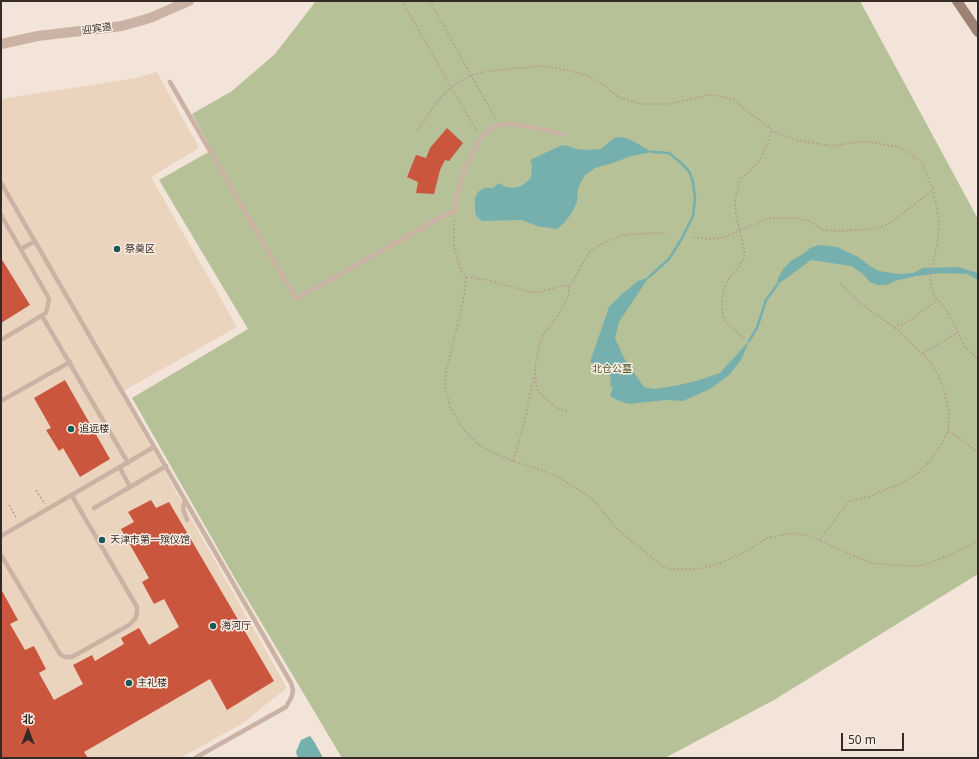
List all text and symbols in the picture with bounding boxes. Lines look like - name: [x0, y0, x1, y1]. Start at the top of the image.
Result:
- street label: 迎宾道: [81, 21, 113, 37]
- place label: 祭奠区: [125, 243, 155, 255]
- marker: 祭奠区: [112, 244, 122, 254]
- park label: 北仓公墓: [592, 363, 632, 375]
- place label: 追远楼: [79, 423, 109, 435]
- marker: 追远楼: [66, 424, 76, 434]
- place label: 天津市第一殡仪馆: [110, 534, 190, 546]
- marker: 天津市第一殡仪馆: [97, 535, 107, 545]
- place label: 海河厅: [221, 620, 251, 632]
- marker: 海河厅: [208, 621, 218, 631]
- place label: 主礼楼: [137, 677, 167, 689]
- marker: 主礼楼: [124, 678, 134, 688]
- north arrow: [8, 711, 48, 751]
- text: 北: [23, 711, 34, 726]
- scale bar: [843, 725, 906, 751]
- text: 50 m: [848, 731, 876, 748]

